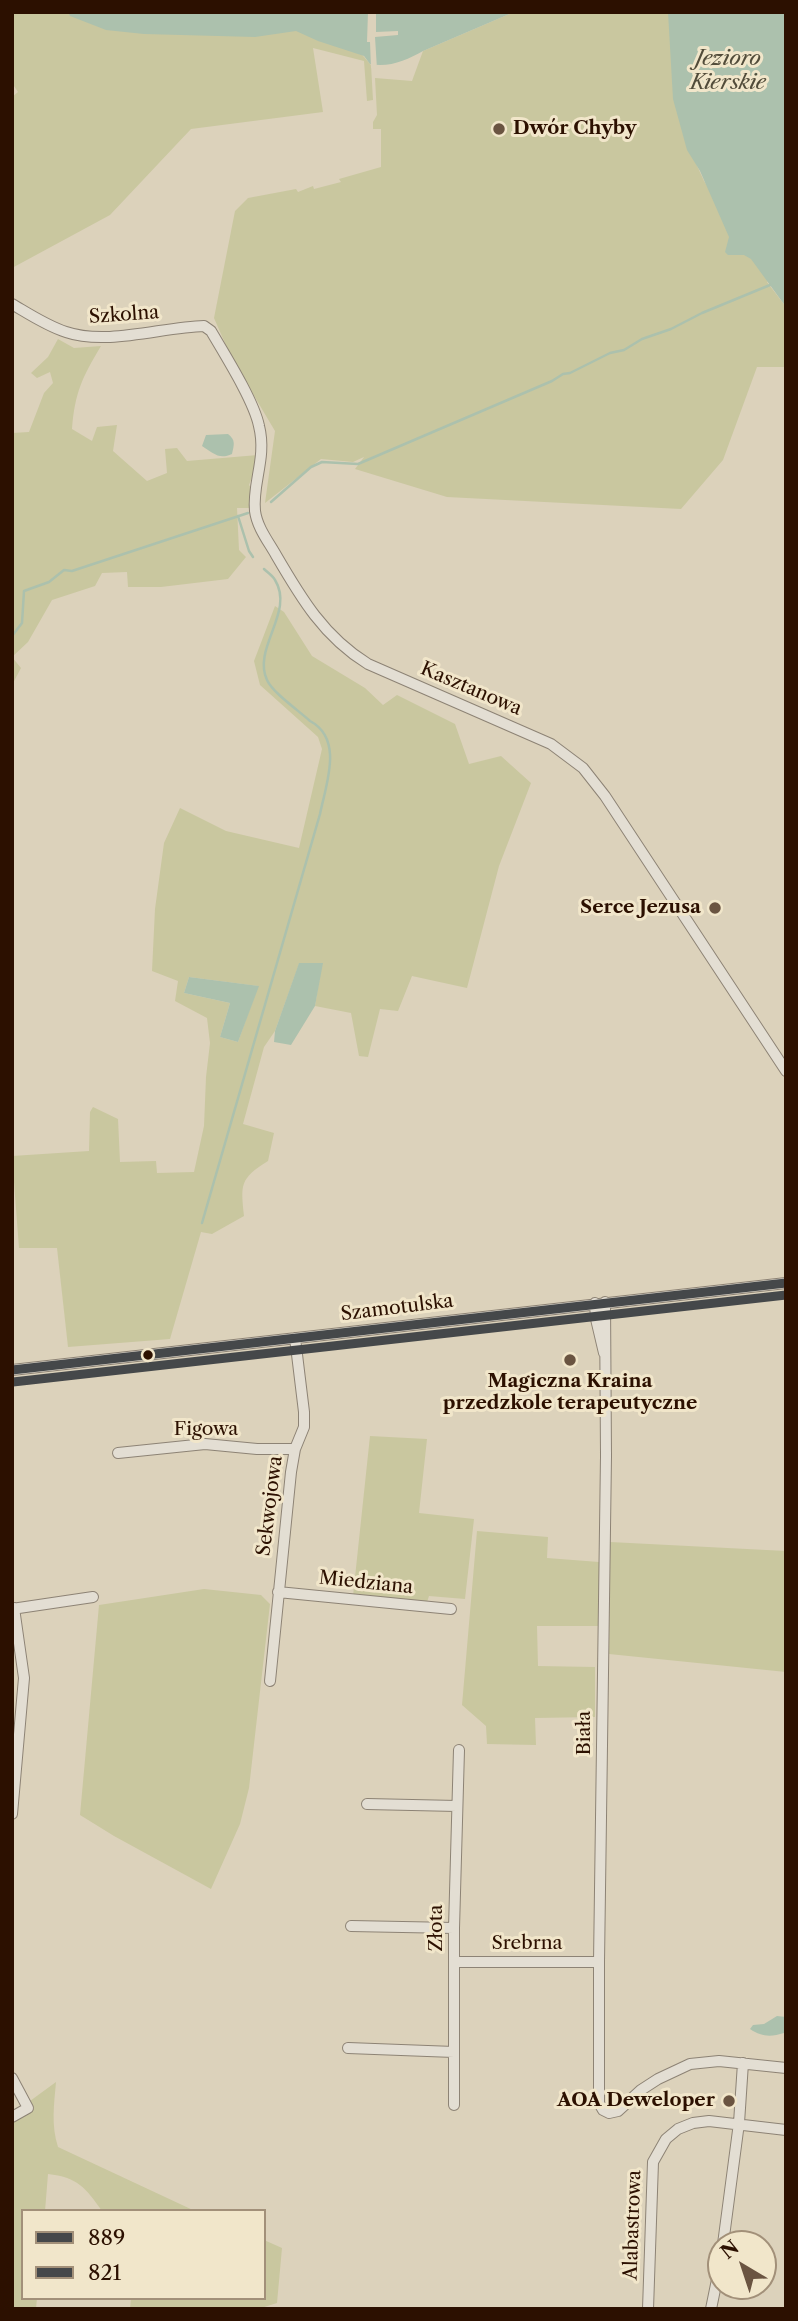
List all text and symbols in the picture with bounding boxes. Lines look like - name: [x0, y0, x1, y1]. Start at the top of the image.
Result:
- water label: Jezioro Kierskie: [690, 46, 766, 96]
- place label: Dwór Chyby: [513, 118, 637, 140]
- marker: Dwór Chyby: [491, 121, 507, 137]
- street label: Szkolna: [88, 301, 160, 329]
- street label: Kasztanowa: [417, 657, 525, 721]
- place label: Serce Jezusa: [580, 897, 701, 919]
- marker: Serce Jezusa: [707, 900, 723, 916]
- street label: Szamotulska: [339, 1290, 455, 1326]
- unlabelled marker: [141, 1348, 155, 1362]
- marker: Magiczna Kraina przedzkole terapeutyczne: [562, 1352, 578, 1368]
- place label: Magiczna Kraina przedzkole terapeutyczne: [443, 1371, 697, 1415]
- street label: Figowa: [174, 1419, 238, 1441]
- street label: Sekwojowa: [253, 1454, 287, 1558]
- street label: Miedziana: [318, 1567, 414, 1599]
- street label: Biała: [574, 1711, 596, 1755]
- street label: Złota: [426, 1905, 448, 1951]
- street label: Srebrna: [491, 1933, 563, 1955]
- place label: AOA Deweloper: [557, 2090, 715, 2112]
- marker: AOA Deweloper: [721, 2093, 737, 2109]
- street label: Alabastrowa: [620, 2170, 646, 2280]
- legend: [21, 2209, 266, 2300]
- text: 889: [88, 2225, 125, 2250]
- north arrow: [707, 2230, 777, 2300]
- text: N: [716, 2236, 743, 2264]
- text: 821: [88, 2260, 121, 2285]

